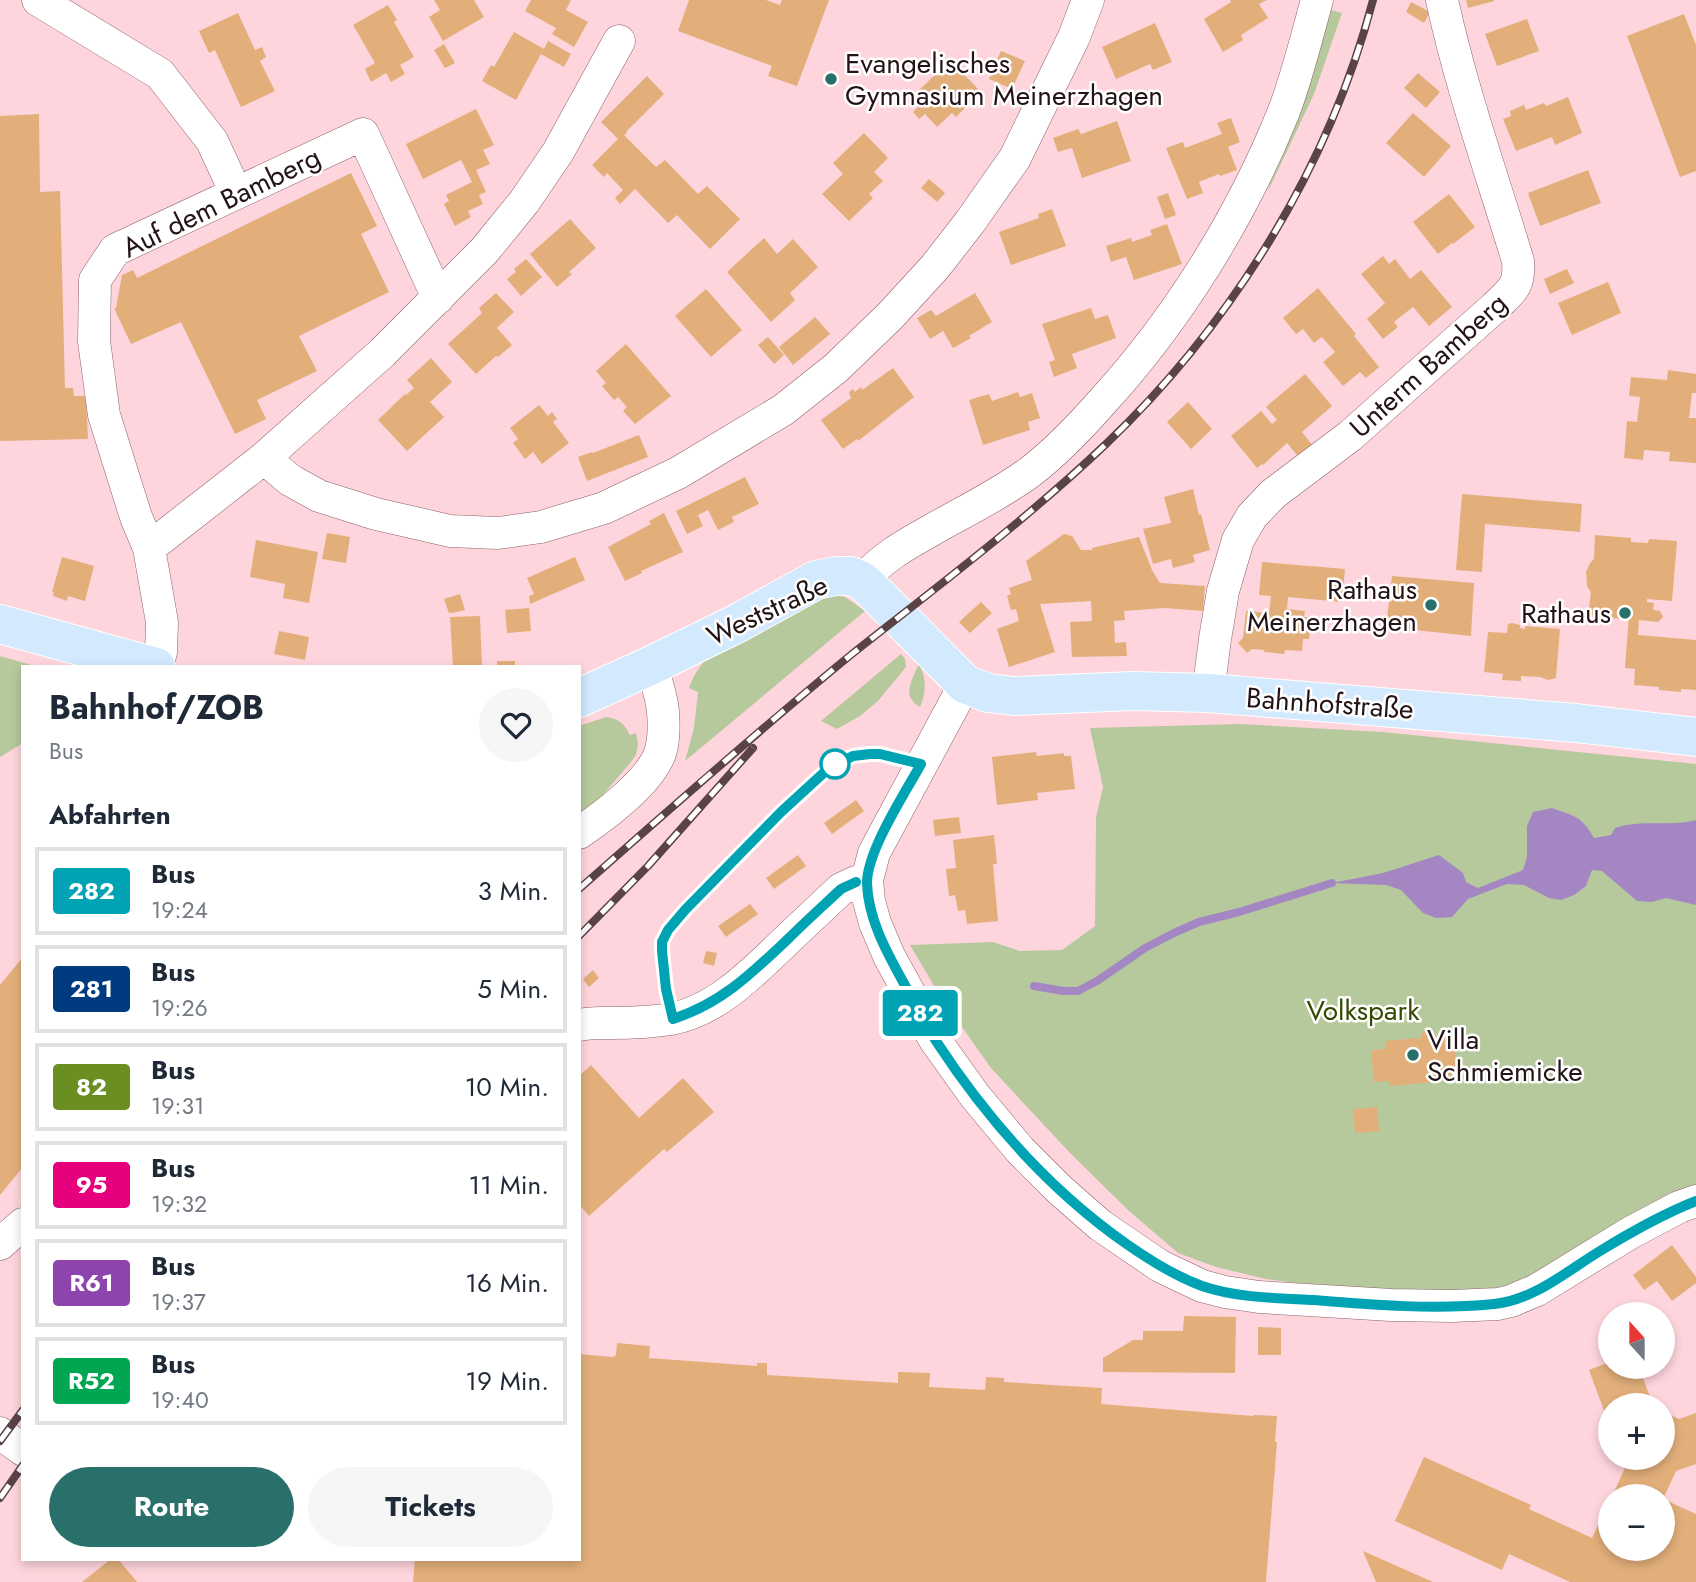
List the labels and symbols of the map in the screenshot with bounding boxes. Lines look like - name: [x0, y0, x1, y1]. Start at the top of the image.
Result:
- place label: Evangelisches Gymnasium Meinerzhagen: [845, 43, 1163, 116]
- marker: Evangelisches Gymnasium Meinerzhagen: [823, 71, 839, 87]
- street label: Auf dem Bamberg: [115, 137, 327, 268]
- street label: Unterm Bamberg: [1340, 283, 1516, 447]
- street label: Weststraße: [700, 565, 834, 656]
- place label: Rathaus Meinerzhagen: [1247, 569, 1417, 642]
- place label: Rathaus: [1521, 593, 1611, 634]
- marker: Rathaus Meinerzhagen: [1423, 597, 1439, 613]
- marker: Rathaus: [1617, 605, 1633, 621]
- street label: Bahnhofstraße: [1245, 677, 1415, 730]
- unlabelled marker: [820, 749, 850, 779]
- line badge: 282: [880, 990, 960, 1036]
- park label: Volkspark: [1307, 990, 1420, 1031]
- place label: Villa Schmiemicke: [1427, 1019, 1583, 1092]
- marker: Villa Schmiemicke: [1405, 1047, 1421, 1063]
- north arrow: [1598, 1302, 1675, 1379]

